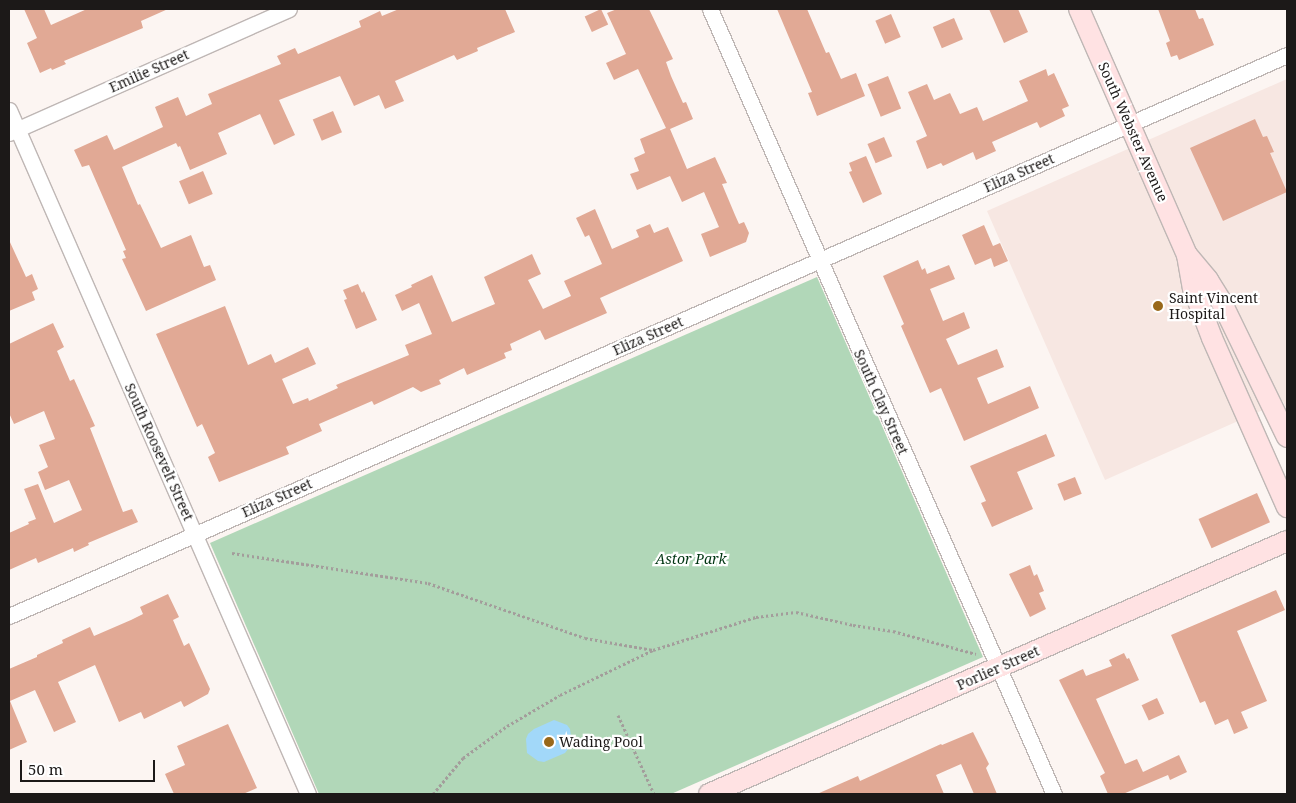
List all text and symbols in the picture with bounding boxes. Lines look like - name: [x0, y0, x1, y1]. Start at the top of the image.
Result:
- street label: Emilie Street: [107, 46, 191, 96]
- street label: South Webster Avenue: [1095, 60, 1171, 204]
- street label: Eliza Street: [981, 150, 1057, 196]
- place label: Saint Vincent Hospital: [1169, 290, 1258, 322]
- marker: Saint Vincent Hospital: [1151, 299, 1165, 313]
- street label: Eliza Street: [610, 313, 686, 359]
- street label: South Clay Street: [850, 347, 912, 457]
- street label: South Roosevelt Street: [121, 381, 197, 523]
- street label: Eliza Street: [239, 475, 315, 521]
- park label: Astor Park: [655, 551, 727, 567]
- street label: Porlier Street: [954, 642, 1042, 694]
- place label: Wading Pool: [559, 734, 643, 750]
- marker: Wading Pool: [543, 736, 555, 748]
- scale bar: [22, 750, 158, 782]
- text: 50 m: [28, 759, 63, 779]

